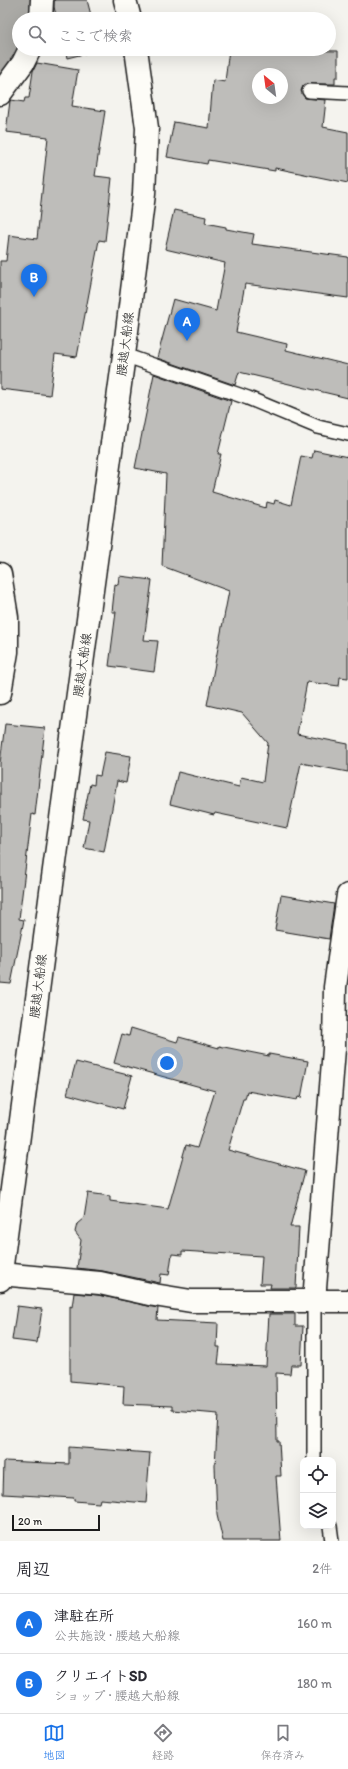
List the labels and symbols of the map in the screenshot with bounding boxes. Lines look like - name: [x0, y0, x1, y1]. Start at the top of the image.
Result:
- north arrow: [252, 68, 288, 104]
- pin: B: [21, 264, 47, 297]
- pin: A: [174, 308, 200, 341]
- street label: 腰越大船線: [114, 310, 137, 377]
- street label: 腰越大船線: [70, 631, 94, 698]
- street label: 腰越大船線: [27, 952, 50, 1019]
- your location: [157, 1053, 177, 1073]
- scale bar: [12, 1513, 100, 1532]

